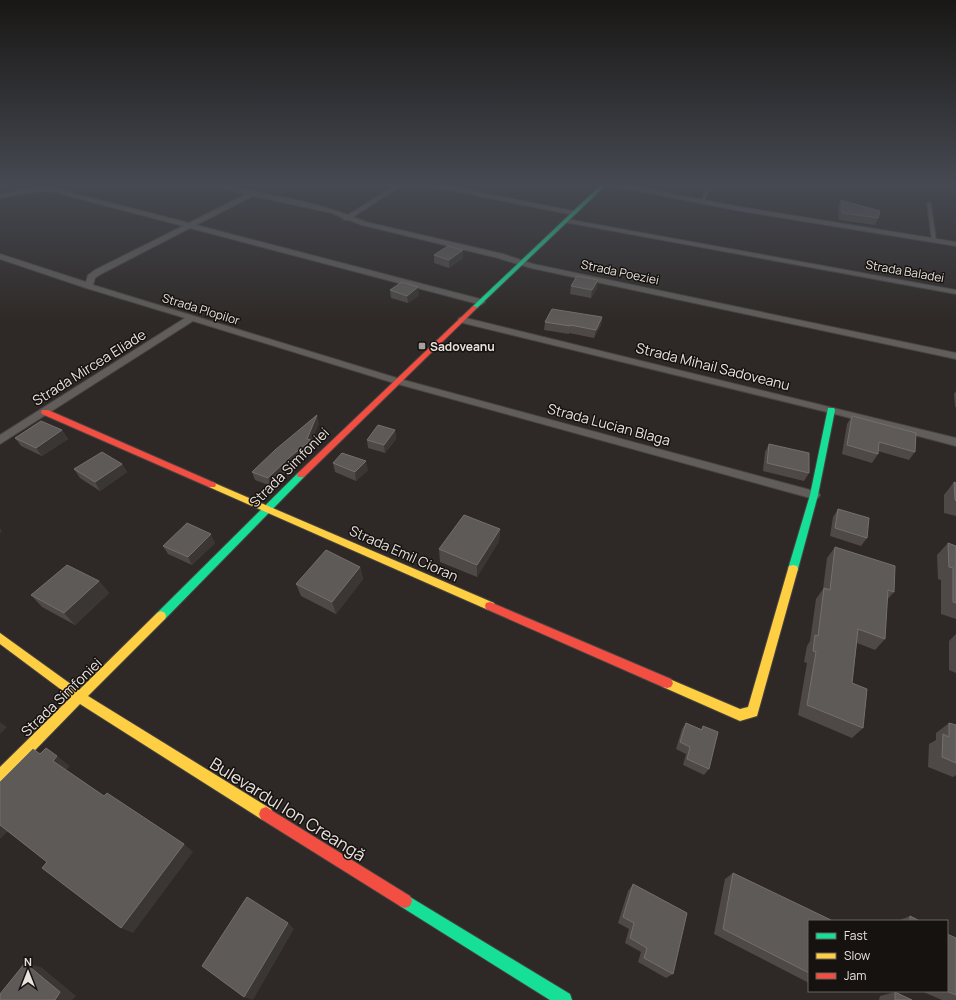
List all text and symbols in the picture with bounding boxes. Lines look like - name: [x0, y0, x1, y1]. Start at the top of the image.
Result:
- street label: Strada Poeziei: [579, 255, 661, 289]
- street label: Strada Baladei: [864, 256, 946, 286]
- street label: Strada Plopilor: [160, 289, 243, 329]
- street label: Strada Mircea Eliade: [29, 324, 149, 410]
- place label: Sadoveanu: [430, 338, 495, 355]
- street label: Strada Mihail Sadoveanu: [634, 338, 792, 394]
- marker: Sadoveanu: [417, 341, 427, 351]
- street label: Strada Lucian Blaga: [545, 398, 673, 450]
- street label: Strada Simfoniei: [245, 423, 333, 511]
- street label: Strada Emil Cioran: [347, 520, 461, 586]
- street label: Strada Simfoniei: [16, 654, 106, 740]
- street label: Bulevardul Ion Creangă: [206, 752, 370, 866]
- legend: [808, 920, 948, 992]
- text: Fast: [844, 927, 868, 944]
- text: Slow: [844, 947, 870, 964]
- north arrow: [8, 952, 48, 992]
- text: N: [24, 954, 32, 969]
- text: Jam: [844, 967, 866, 984]

